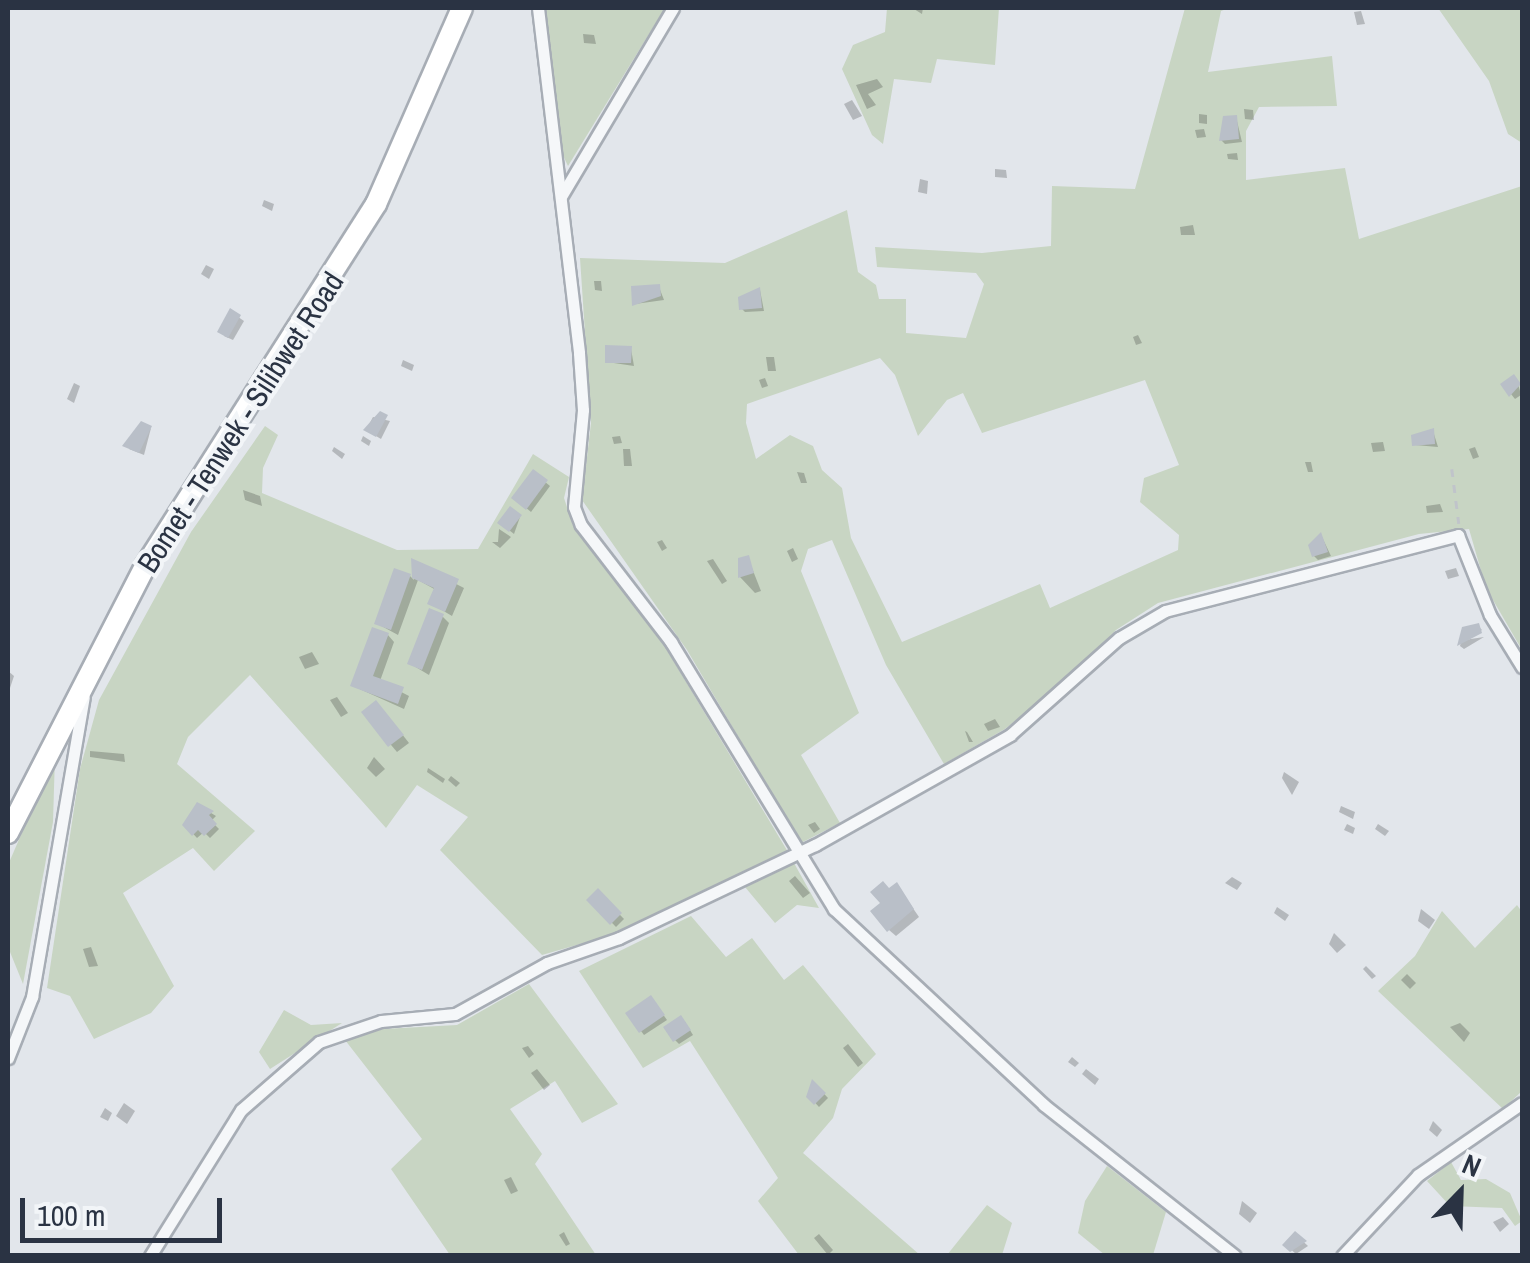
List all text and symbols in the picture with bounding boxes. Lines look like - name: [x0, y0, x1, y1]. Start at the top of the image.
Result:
- street label: Bomet - Tenwek - Silibwet Road: [129, 265, 351, 579]
- north arrow: [1410, 1143, 1510, 1243]
- text: N: [1457, 1145, 1487, 1186]
- scale bar: [25, 1178, 228, 1240]
- text: 100 m: [37, 1195, 105, 1235]

